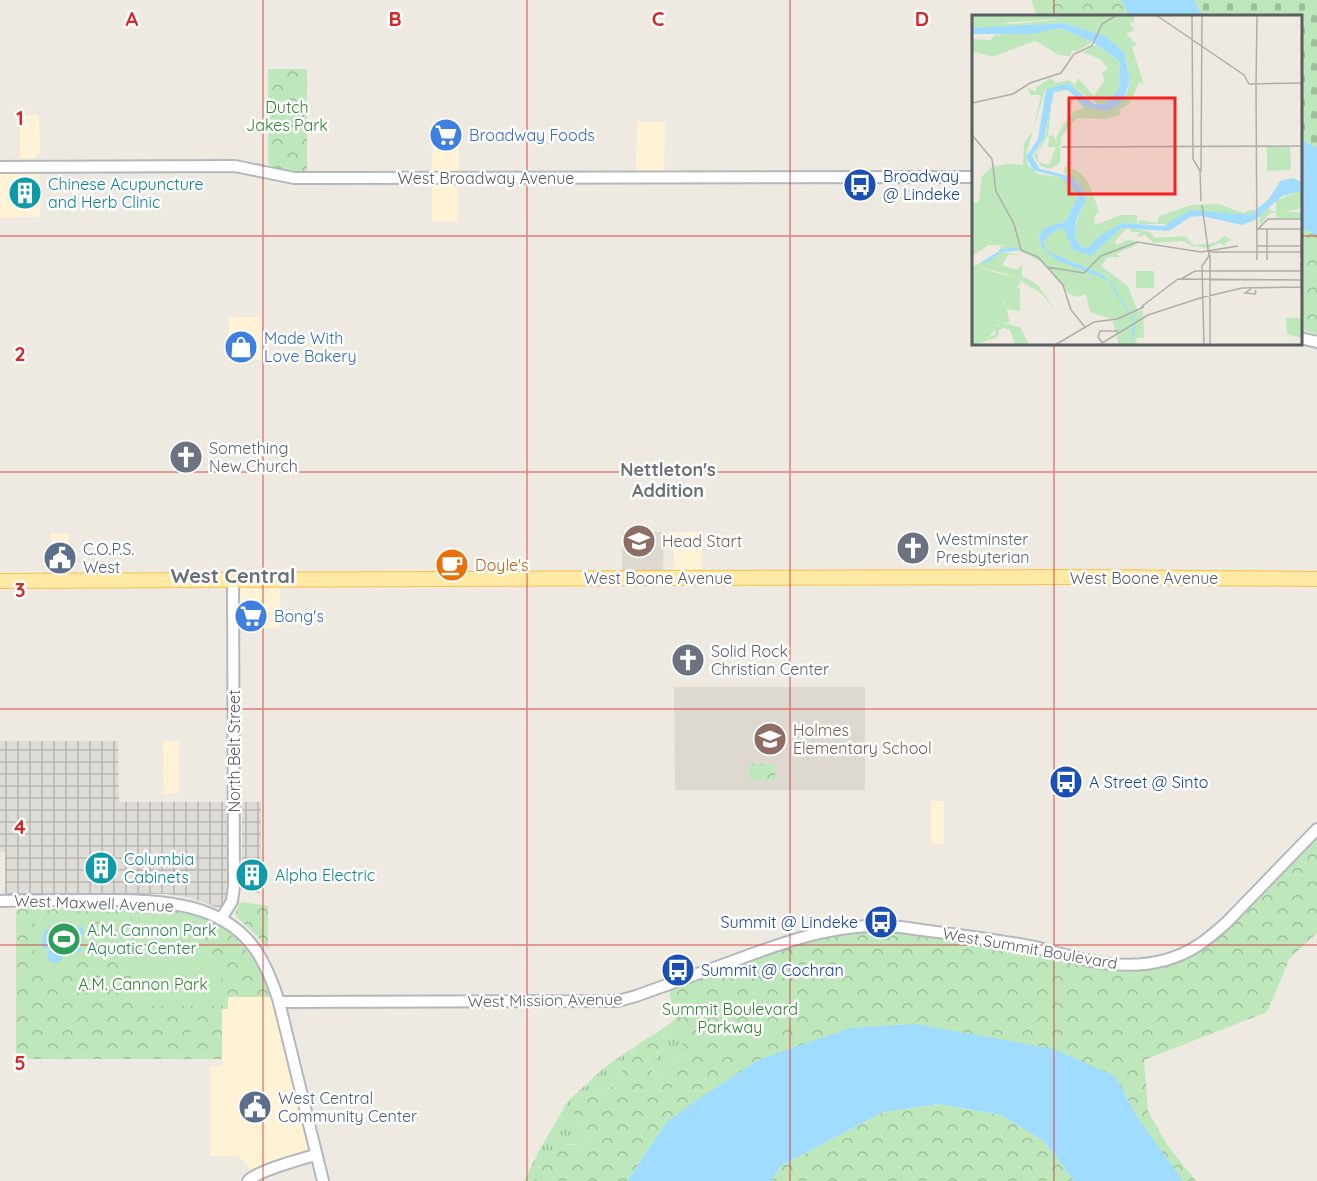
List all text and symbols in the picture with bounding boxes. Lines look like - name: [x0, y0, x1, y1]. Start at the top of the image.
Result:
- text: A: [126, 6, 139, 31]
- text: B: [388, 6, 402, 31]
- text: C: [652, 6, 665, 31]
- text: D: [915, 6, 929, 31]
- inset map: [972, 15, 1302, 345]
- park label: Dutch Jakes Park: [246, 97, 328, 135]
- text: 1: [16, 105, 24, 130]
- supermarket icon: Broadway Foods: [428, 117, 464, 153]
- place label: Broadway Foods: [469, 125, 595, 145]
- place label: Broadway @ Lindeke: [883, 166, 960, 204]
- bus stop icon: Broadway @ Lindeke: [842, 167, 878, 203]
- street label: West Broadway Avenue: [398, 168, 574, 188]
- place label: Chinese Acupuncture and Herb Clinic: [48, 174, 204, 212]
- building icon: Chinese Acupuncture and Herb Clinic: [7, 175, 43, 211]
- place label: Made With Love Bakery: [264, 328, 357, 366]
- shop icon: Made With Love Bakery: [223, 329, 259, 365]
- text: 2: [14, 341, 26, 366]
- place label: Something New Church: [209, 438, 298, 476]
- church icon: Something New Church: [168, 439, 204, 475]
- district label: Nettleton's Addition: [620, 458, 716, 502]
- school or university icon: Head Start: [621, 523, 657, 559]
- place label: Westminster Presbyterian: [936, 529, 1030, 567]
- church icon: Westminster Presbyterian: [895, 530, 931, 566]
- place label: Head Start: [662, 531, 742, 551]
- place label: C.O.P.S. West: [83, 539, 134, 577]
- public building icon: C.O.P.S. West: [42, 540, 78, 576]
- cafe icon: Doyle's: [434, 547, 470, 583]
- place label: Doyle's: [475, 555, 529, 575]
- district label: West Central: [171, 563, 295, 588]
- street label: West Boone Avenue: [584, 568, 732, 588]
- street label: West Boone Avenue: [1070, 568, 1218, 588]
- text: 3: [15, 577, 25, 602]
- supermarket icon: Bong's: [233, 598, 269, 634]
- place label: Bong's: [274, 606, 324, 626]
- place label: Solid Rock Christian Center: [711, 641, 829, 679]
- church icon: Solid Rock Christian Center: [670, 642, 706, 678]
- street label: North Belt Street: [224, 690, 244, 812]
- place label: Holmes Elementary School: [793, 720, 932, 758]
- school or university icon: Holmes Elementary School: [752, 721, 788, 757]
- bus stop icon: A Street @ Sinto: [1048, 764, 1084, 800]
- place label: A Street @ Sinto: [1089, 772, 1208, 792]
- text: 4: [14, 814, 26, 839]
- place label: Columbia Cabinets: [124, 849, 194, 887]
- building icon: Columbia Cabinets: [83, 850, 119, 886]
- building icon: Alpha Electric: [234, 857, 270, 893]
- place label: Alpha Electric: [275, 865, 375, 885]
- street label: West Maxwell Avenue: [14, 890, 174, 916]
- bus stop icon: Summit @ Lindeke: [863, 904, 899, 940]
- place label: Summit @ Lindeke: [720, 912, 858, 932]
- place label: A.M. Cannon Park Aquatic Center: [87, 920, 217, 958]
- sports icon: A.M. Cannon Park Aquatic Center: [46, 921, 82, 957]
- street label: West Summit Boulevard: [941, 923, 1119, 973]
- bus stop icon: Summit @ Cochran: [660, 952, 696, 988]
- place label: Summit @ Cochran: [701, 960, 844, 980]
- park label: A.M. Cannon Park: [78, 974, 208, 994]
- street label: West Mission Avenue: [468, 989, 622, 1011]
- park label: Summit Boulevard Parkway: [662, 999, 798, 1037]
- text: 5: [14, 1050, 26, 1075]
- place label: West Central Community Center: [278, 1088, 417, 1126]
- public building icon: West Central Community Center: [237, 1089, 273, 1125]

